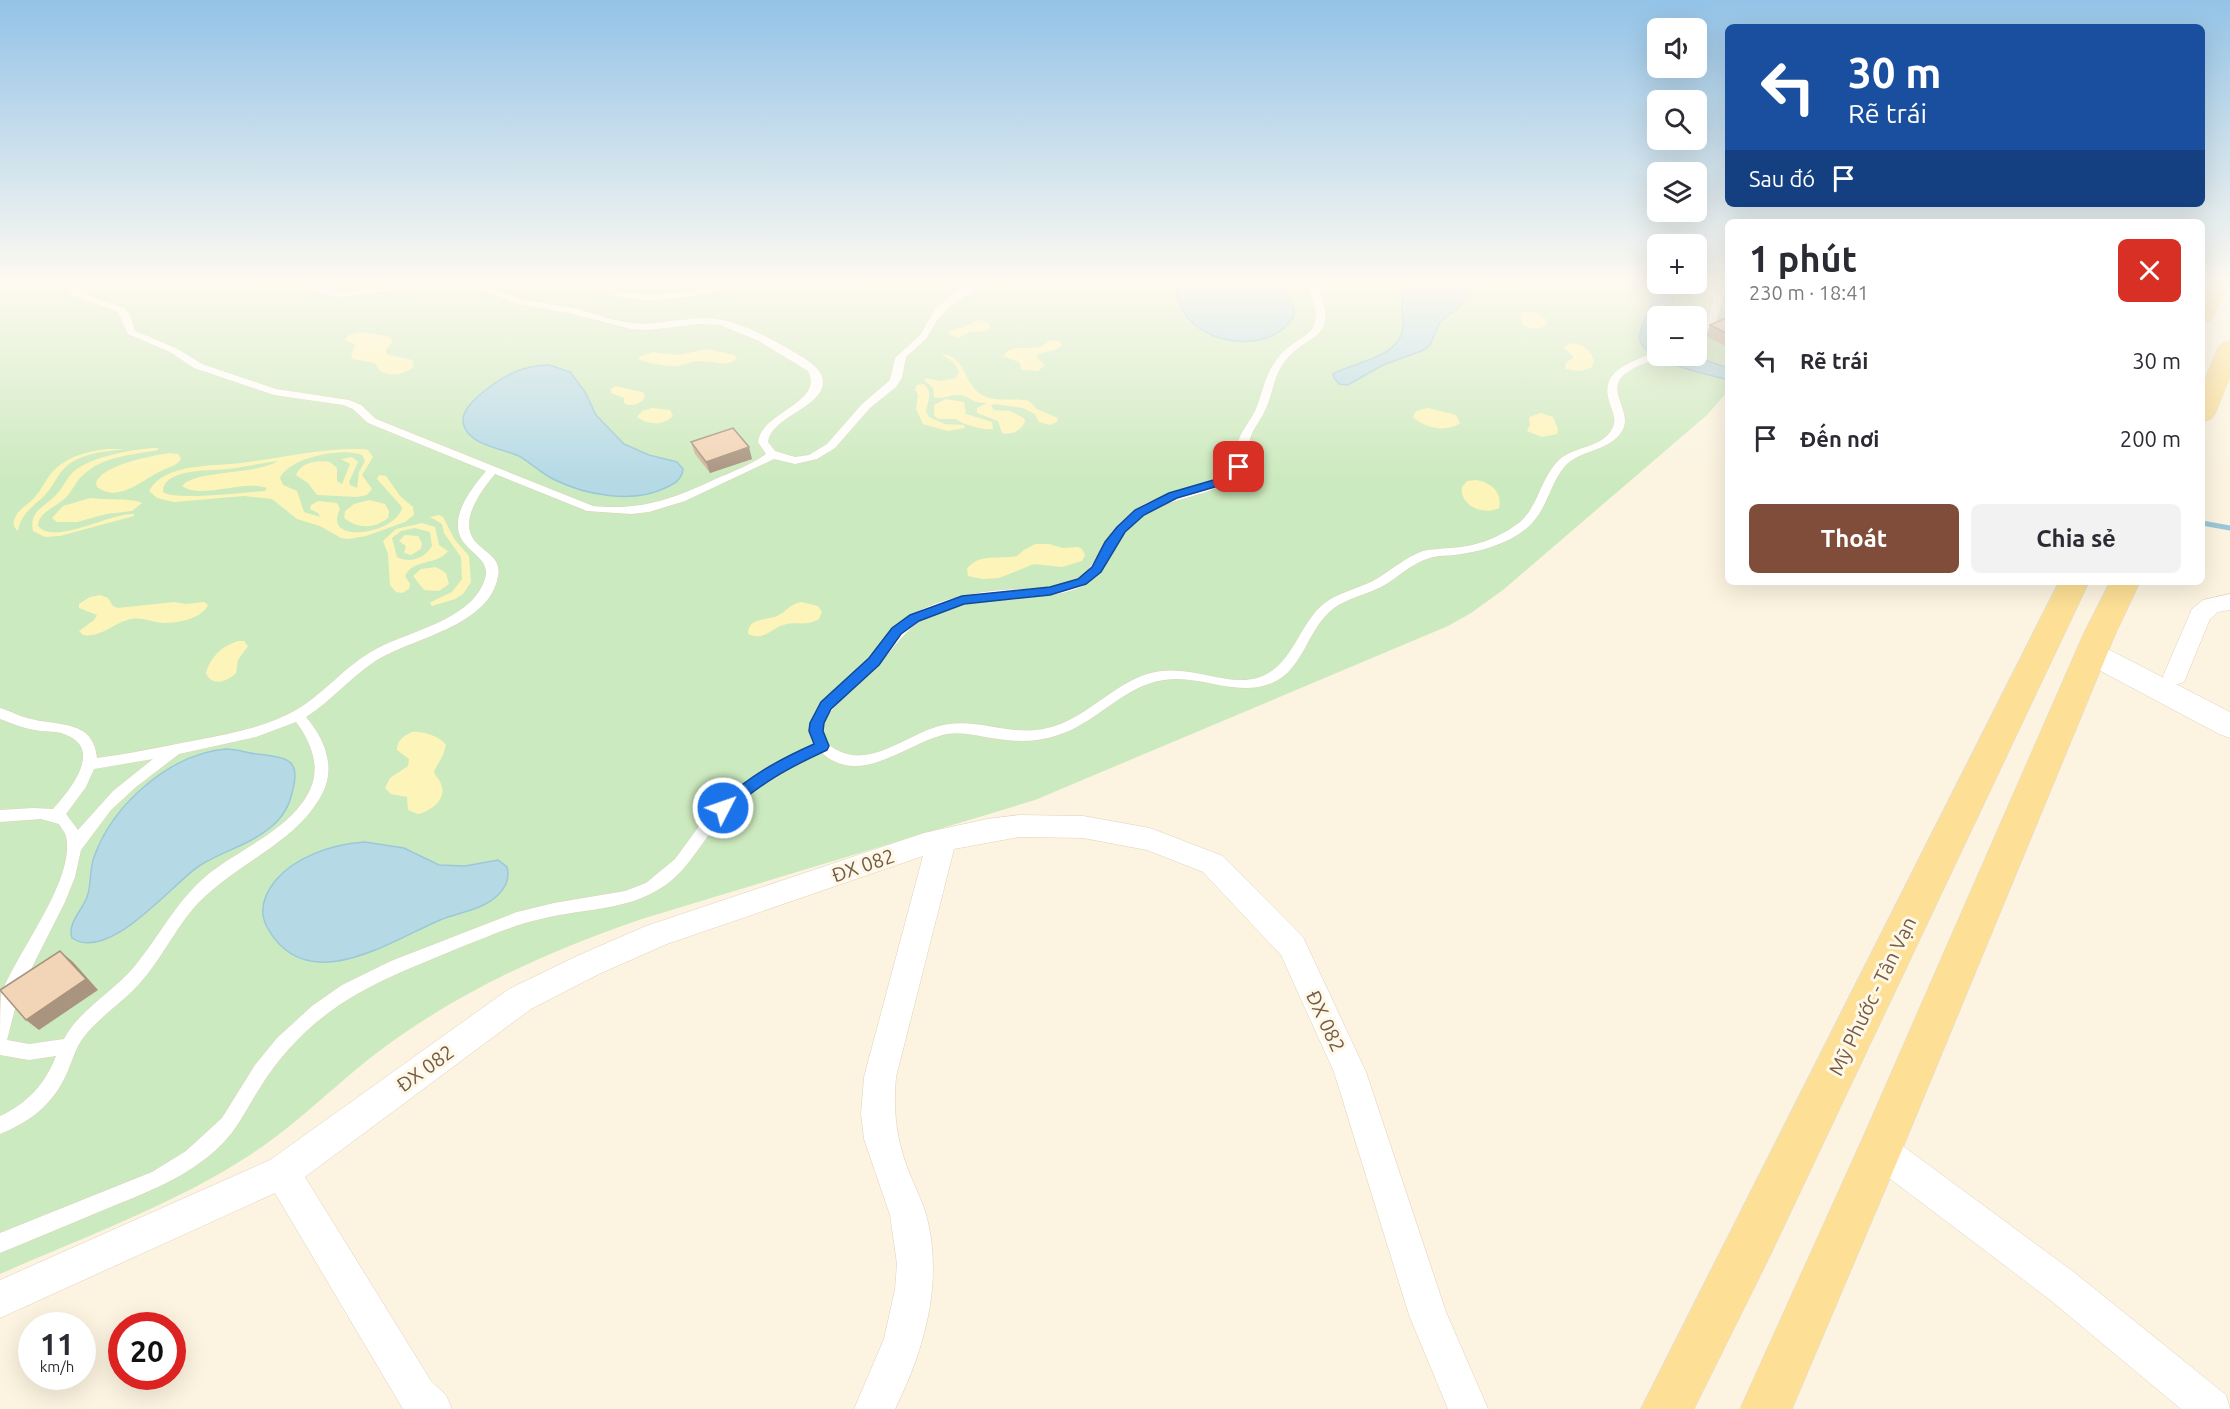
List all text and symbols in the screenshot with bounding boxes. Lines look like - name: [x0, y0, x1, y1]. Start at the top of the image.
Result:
- map controls: [1647, 18, 1707, 366]
- button: sound: [1647, 18, 1707, 78]
- icon: left: [1749, 48, 1827, 126]
- text: 30 m: [1848, 49, 1942, 96]
- button: search: [1647, 90, 1707, 150]
- text: Rẽ trái: [1848, 98, 1927, 128]
- button: layers: [1647, 162, 1707, 222]
- icon: arrive: [1827, 162, 1860, 195]
- text: Sau đó: [1749, 166, 1815, 191]
- button: +: [1647, 234, 1707, 294]
- text: 1 phút: [1749, 238, 1857, 279]
- button: close: [2118, 239, 2181, 302]
- text: 230 m · 18:41: [1749, 281, 1869, 304]
- button: −: [1647, 306, 1707, 366]
- icon: left: [1749, 344, 1782, 377]
- text: Rẽ trái: [1800, 348, 1868, 373]
- text: 30 m: [2132, 348, 2181, 373]
- icon: arrive: [1749, 422, 1782, 455]
- text: Đến nơi: [1800, 426, 1879, 451]
- text: 200 m: [2120, 426, 2181, 451]
- pin: [1213, 441, 1264, 492]
- icon: arrive: [1222, 450, 1255, 483]
- button: Thoát: [1749, 504, 1959, 573]
- button: Chia sẻ: [1971, 504, 2181, 573]
- position arrow: [691, 776, 755, 840]
- street label: ĐX 082: [829, 844, 897, 886]
- street label: Mỹ Phước - Tân Vạn: [1824, 913, 1920, 1079]
- street label: ĐX 082: [1302, 987, 1350, 1055]
- street label: ĐX 082: [392, 1040, 458, 1096]
- speed limit sign: 20: [108, 1312, 186, 1390]
- text: 11: [40, 1327, 74, 1361]
- text: km/h: [40, 1358, 74, 1375]

